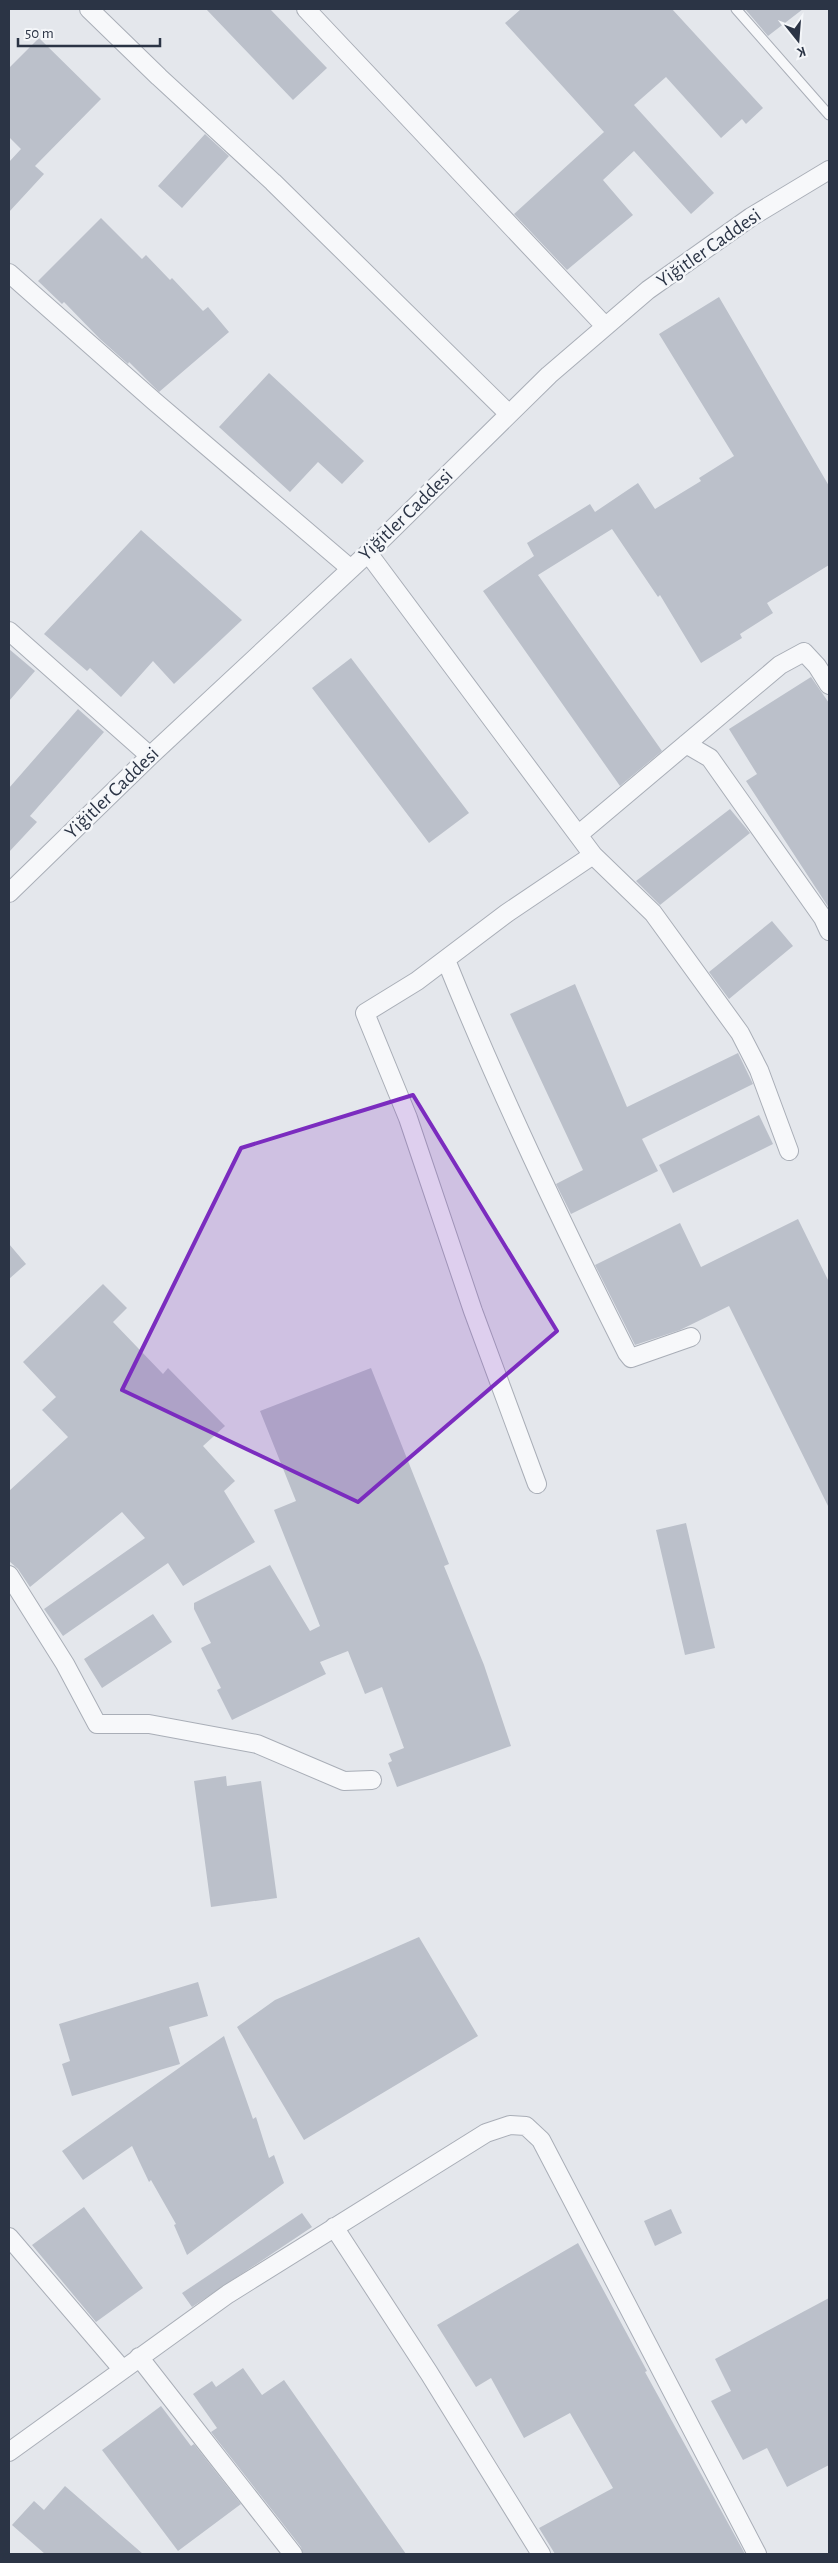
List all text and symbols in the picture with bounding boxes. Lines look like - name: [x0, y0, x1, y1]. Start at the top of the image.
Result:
- scale bar: [18, 15, 160, 47]
- north arrow: [773, 15, 823, 65]
- text: 50 m: [25, 26, 54, 41]
- text: K: [795, 44, 807, 60]
- street label: Yiğitler Caddesi: [653, 205, 765, 291]
- street label: Yiğitler Caddesi: [355, 465, 457, 565]
- street label: Yiğitler Caddesi: [61, 743, 163, 843]

